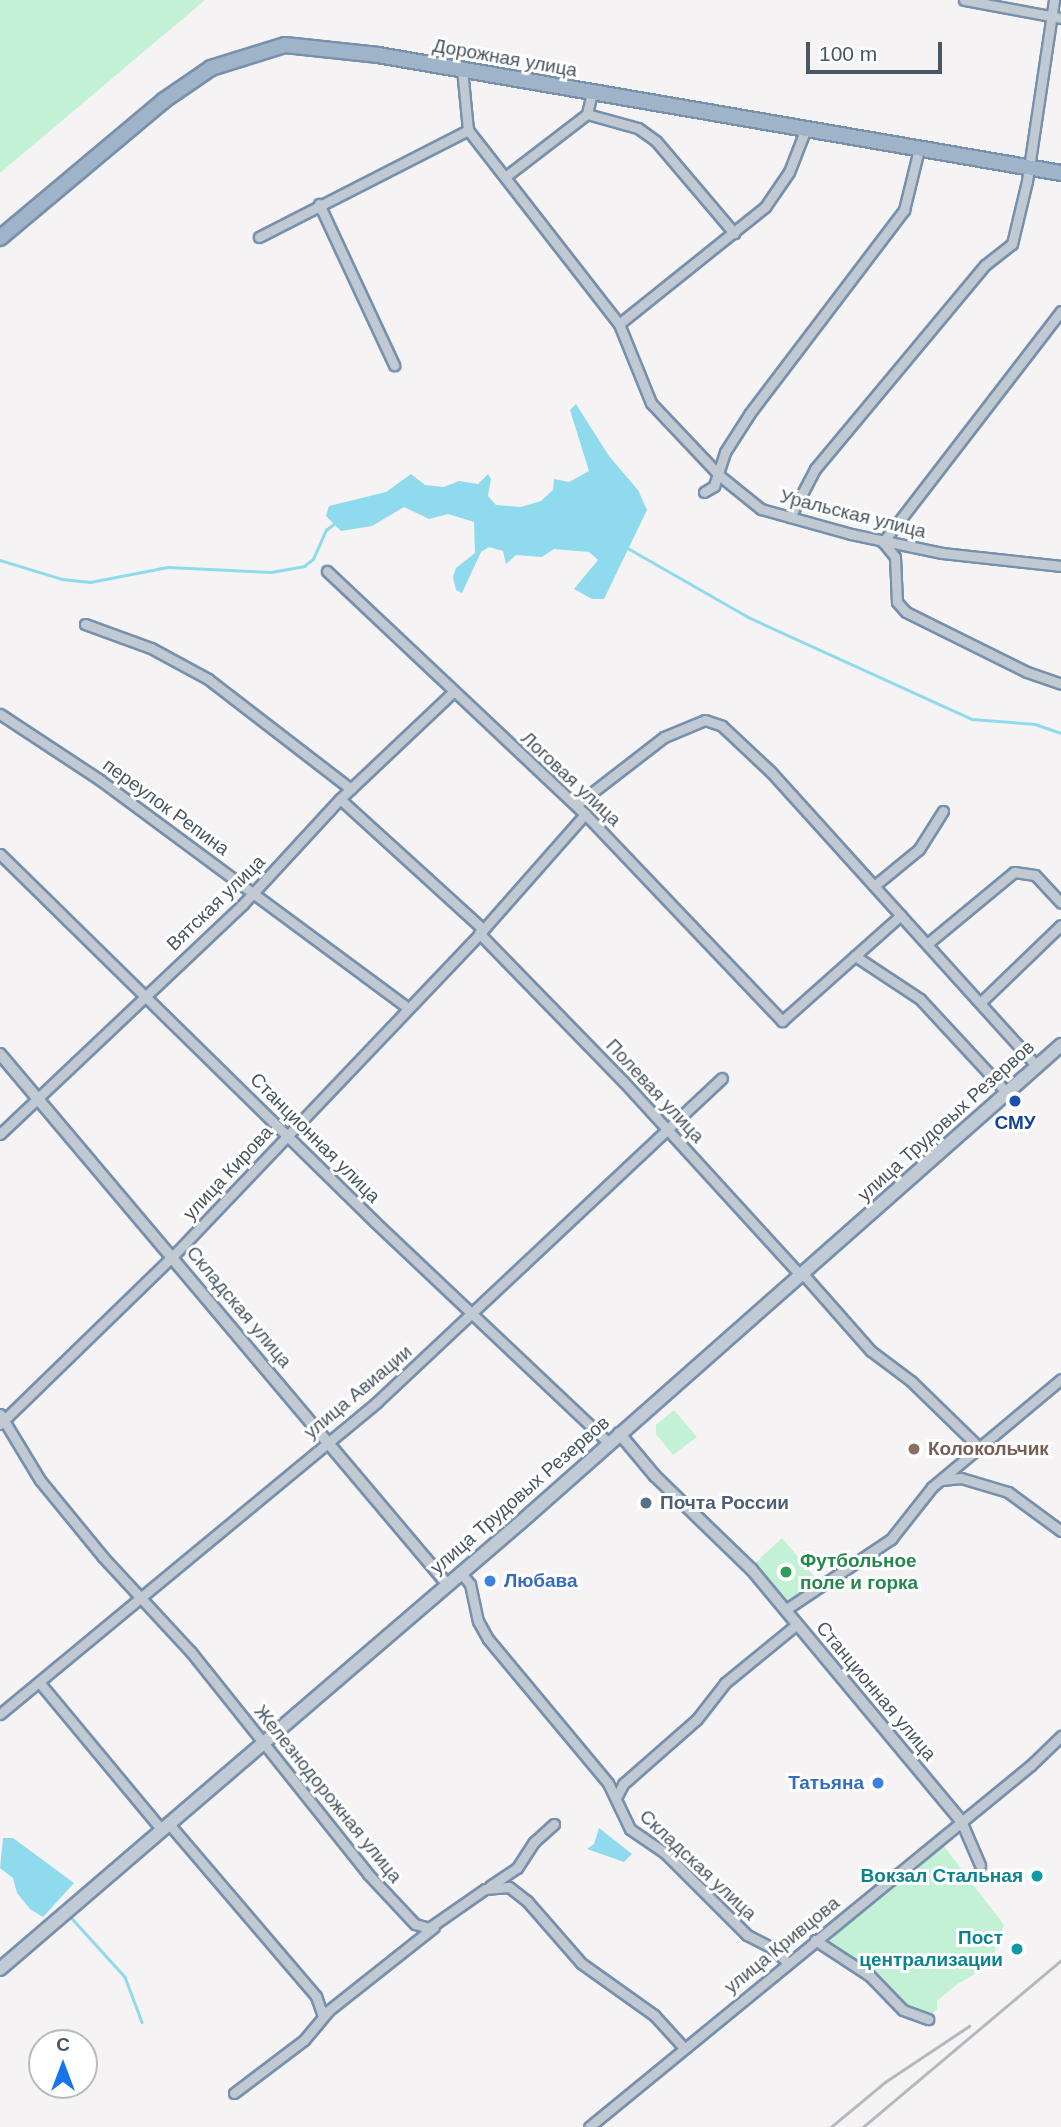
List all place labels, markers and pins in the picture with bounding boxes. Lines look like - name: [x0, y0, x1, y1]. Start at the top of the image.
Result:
- marker: СМУ: [1007, 1093, 1023, 1109]
- place label: СМУ: [994, 1112, 1036, 1134]
- place label: Колокольчик: [928, 1438, 1049, 1460]
- marker: Колокольчик: [906, 1441, 922, 1457]
- place label: Почта России: [660, 1492, 789, 1514]
- marker: Почта России: [638, 1495, 654, 1511]
- place label: Футбольное поле и горка: [800, 1550, 918, 1594]
- marker: Футбольное поле и горка: [778, 1564, 794, 1580]
- place label: Любава: [504, 1570, 578, 1592]
- marker: Любава: [482, 1573, 498, 1589]
- place label: Татьяна: [788, 1772, 864, 1794]
- marker: Татьяна: [870, 1775, 886, 1791]
- place label: Вокзал Стальная: [861, 1865, 1023, 1887]
- marker: Вокзал Стальная: [1029, 1868, 1045, 1884]
- place label: Пост централизации: [859, 1927, 1003, 1971]
- marker: Пост централизации: [1009, 1941, 1025, 1957]

